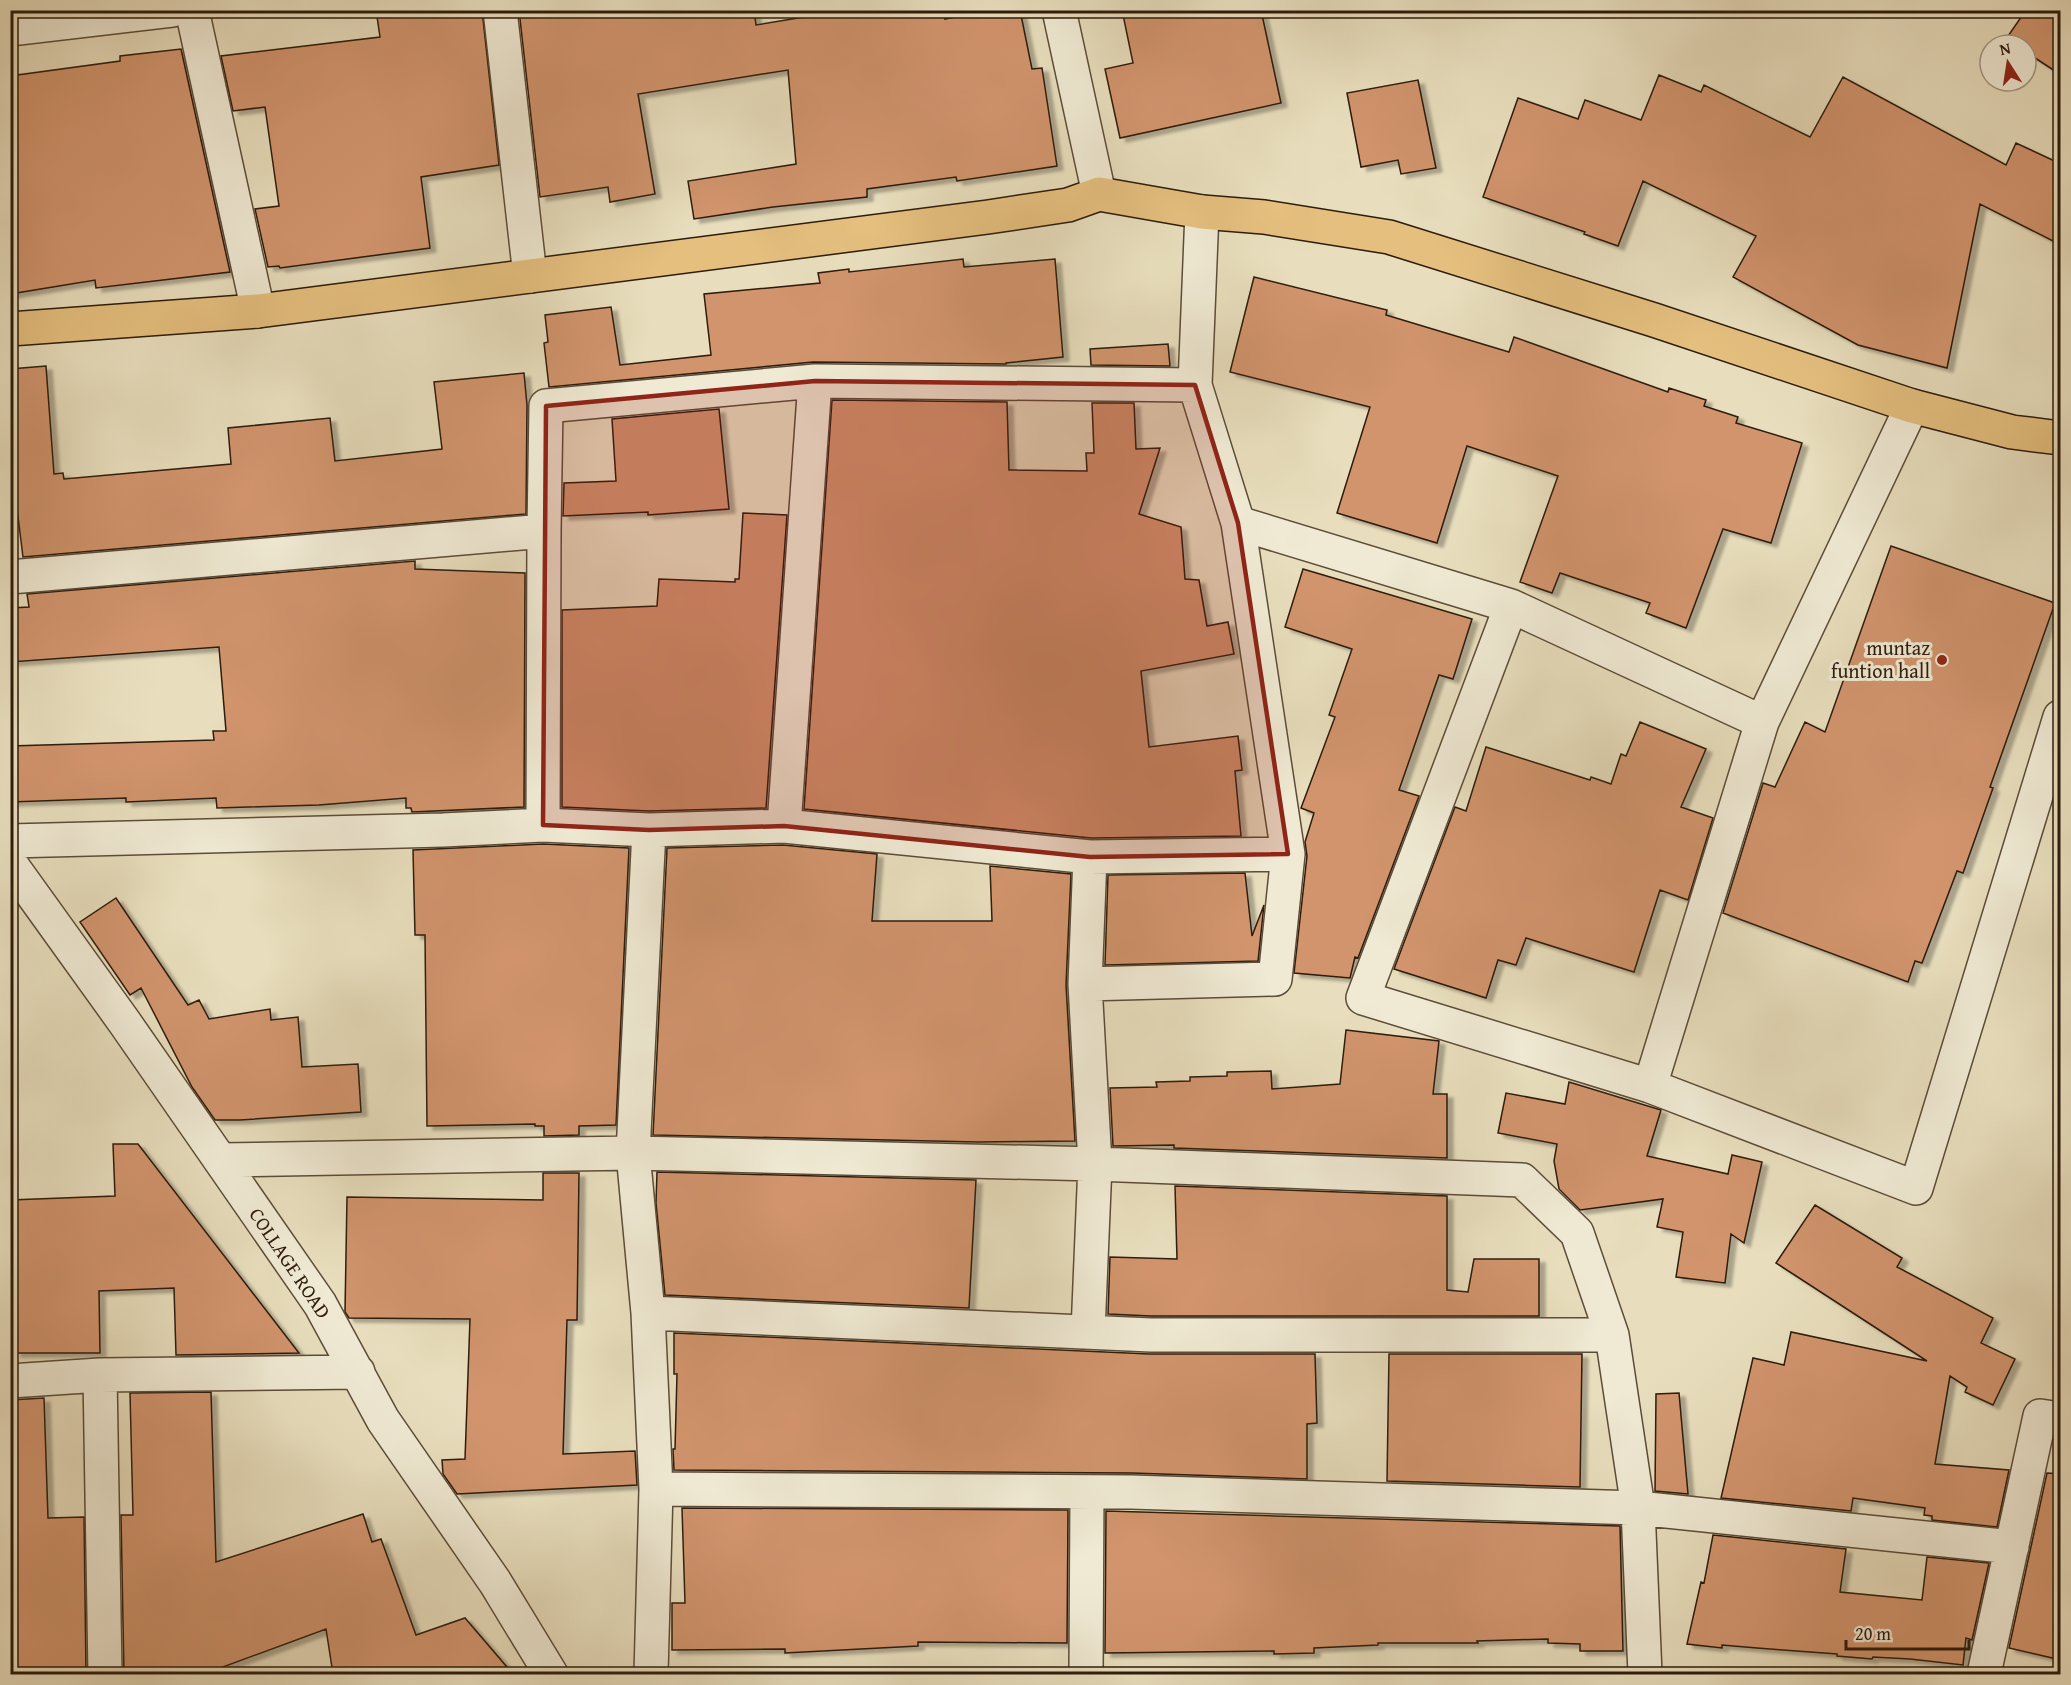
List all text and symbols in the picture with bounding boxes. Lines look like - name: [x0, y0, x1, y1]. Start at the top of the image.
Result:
- north arrow: [1978, 33, 2038, 93]
- text: N: [1997, 35, 2013, 61]
- place label: muntaz funtion hall: [1831, 633, 1930, 685]
- marker: muntaz funtion hall: [1935, 653, 1949, 667]
- street label: COLLAGE ROAD: [243, 1202, 338, 1324]
- scale bar: [1846, 1613, 1969, 1651]
- text: 20 m: [1855, 1620, 1891, 1647]

